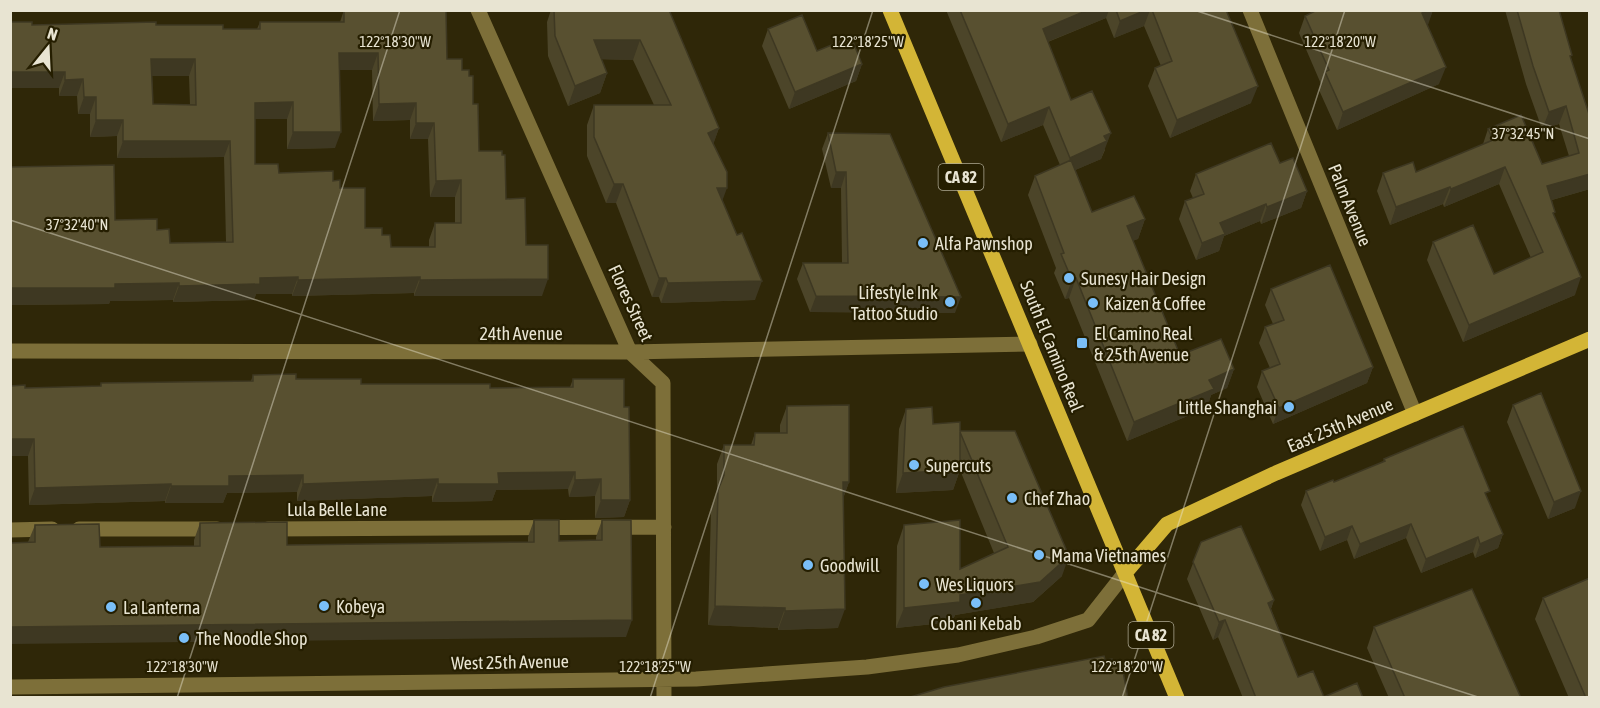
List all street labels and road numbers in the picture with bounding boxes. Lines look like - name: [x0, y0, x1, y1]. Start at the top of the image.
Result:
- street label: Palm Avenue: [1324, 161, 1376, 249]
- road number: CA 82: [938, 164, 984, 190]
- street label: Flores Street: [604, 261, 658, 345]
- street label: South El Camino Real: [1016, 277, 1088, 415]
- street label: 24th Avenue: [479, 323, 563, 344]
- street label: East 25th Avenue: [1284, 393, 1396, 457]
- street label: Lula Belle Lane: [287, 499, 387, 520]
- road number: CA 82: [1128, 622, 1174, 648]
- street label: West 25th Avenue: [451, 650, 569, 674]

